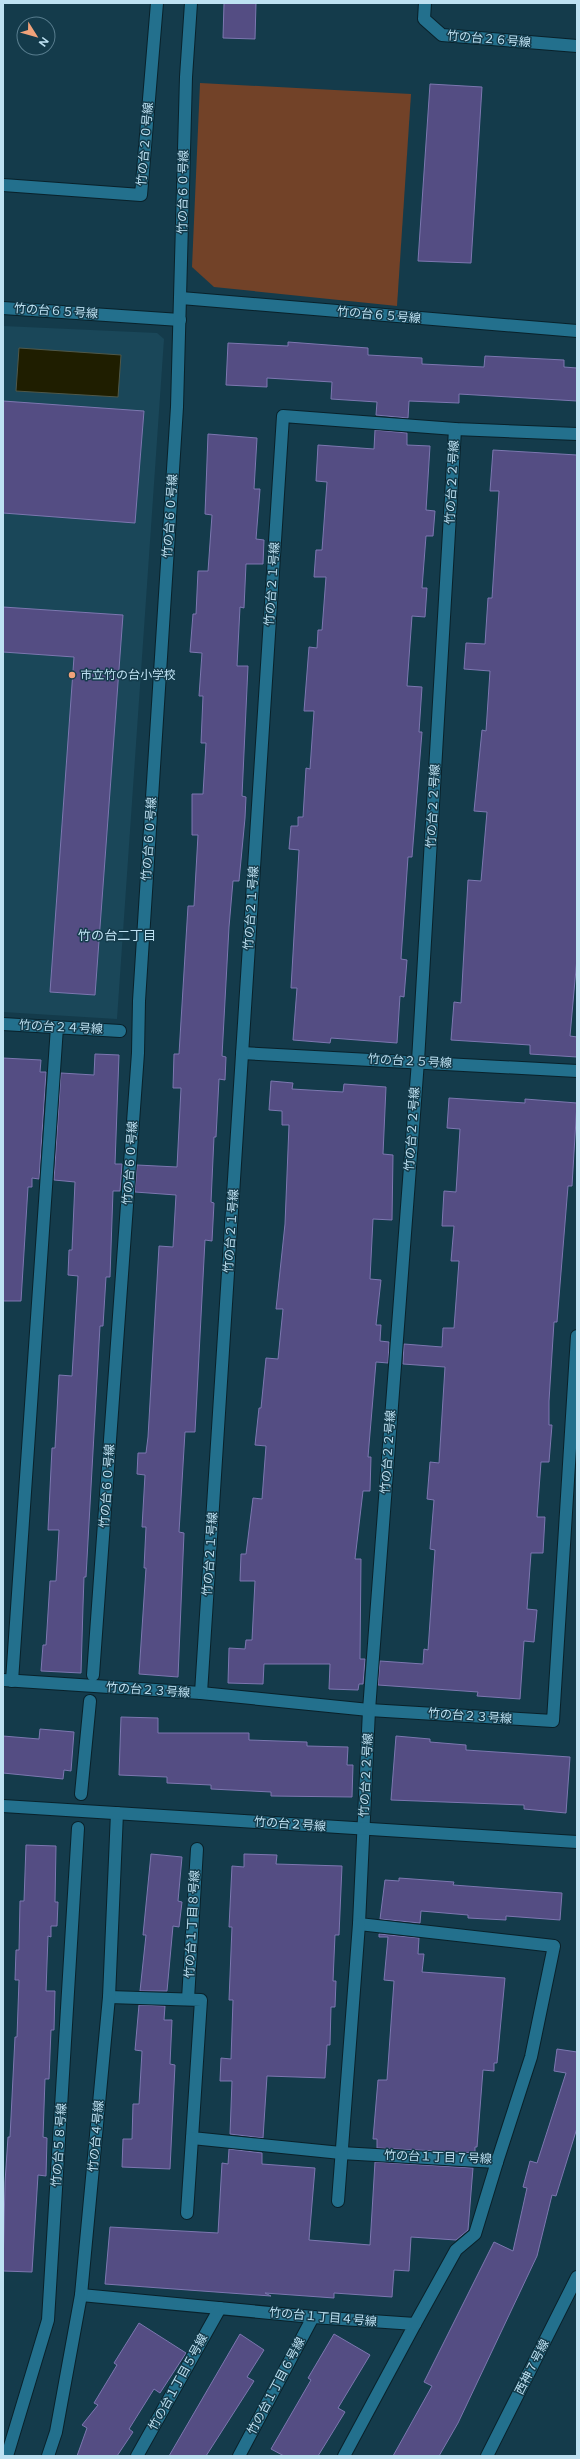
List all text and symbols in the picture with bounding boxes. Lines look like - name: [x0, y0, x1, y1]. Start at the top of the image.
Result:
- north arrow: [16, 16, 56, 56]
- street label: 竹の台２６号線: [447, 28, 531, 50]
- text: N: [36, 34, 51, 49]
- street label: 竹の台２０号線: [134, 102, 156, 186]
- street label: 竹の台６０号線: [175, 150, 191, 234]
- street label: 竹の台６５号線: [14, 301, 98, 321]
- street label: 竹の台６５号線: [337, 304, 421, 326]
- street label: 竹の台２２号線: [443, 440, 461, 524]
- street label: 竹の台６０号線: [160, 474, 180, 558]
- street label: 竹の台２１号線: [262, 542, 282, 626]
- place label: 市立竹の台小学校: [80, 668, 176, 682]
- marker: 市立竹の台小学校: [67, 670, 77, 680]
- street label: 竹の台２２号線: [424, 764, 442, 848]
- street label: 竹の台６０号線: [139, 797, 159, 881]
- street label: 竹の台２１号線: [241, 866, 261, 950]
- district label: 竹の台二丁目: [78, 928, 156, 943]
- street label: 竹の台２４号線: [19, 1018, 103, 1036]
- street label: 竹の台２５号線: [368, 1052, 452, 1070]
- street label: 竹の台２２号線: [402, 1087, 422, 1171]
- street label: 竹の台６０号線: [120, 1121, 140, 1205]
- street label: 竹の台２１号線: [221, 1189, 241, 1273]
- street label: 竹の台２２号線: [378, 1410, 398, 1494]
- street label: 竹の台６０号線: [97, 1444, 117, 1528]
- street label: 竹の台２１号線: [200, 1512, 220, 1596]
- street label: 竹の台２３号線: [106, 1680, 190, 1700]
- street label: 竹の台２３号線: [428, 1706, 512, 1726]
- street label: 竹の台２２号線: [357, 1733, 375, 1817]
- street label: 竹の台２号線: [254, 1815, 326, 1833]
- street label: 竹の台１丁目８号線: [182, 1870, 202, 1978]
- street label: 竹の台４号線: [86, 2100, 106, 2172]
- street label: 竹の台５８号線: [49, 2103, 69, 2187]
- street label: 竹の台１丁目７号線: [384, 2148, 492, 2166]
- street label: 竹の台１丁目４号線: [269, 2305, 377, 2329]
- street label: 竹の台１丁目５号線: [146, 2331, 210, 2433]
- street label: 竹の台１丁目６号線: [244, 2335, 308, 2437]
- street label: 西神７号線: [512, 2337, 552, 2397]

